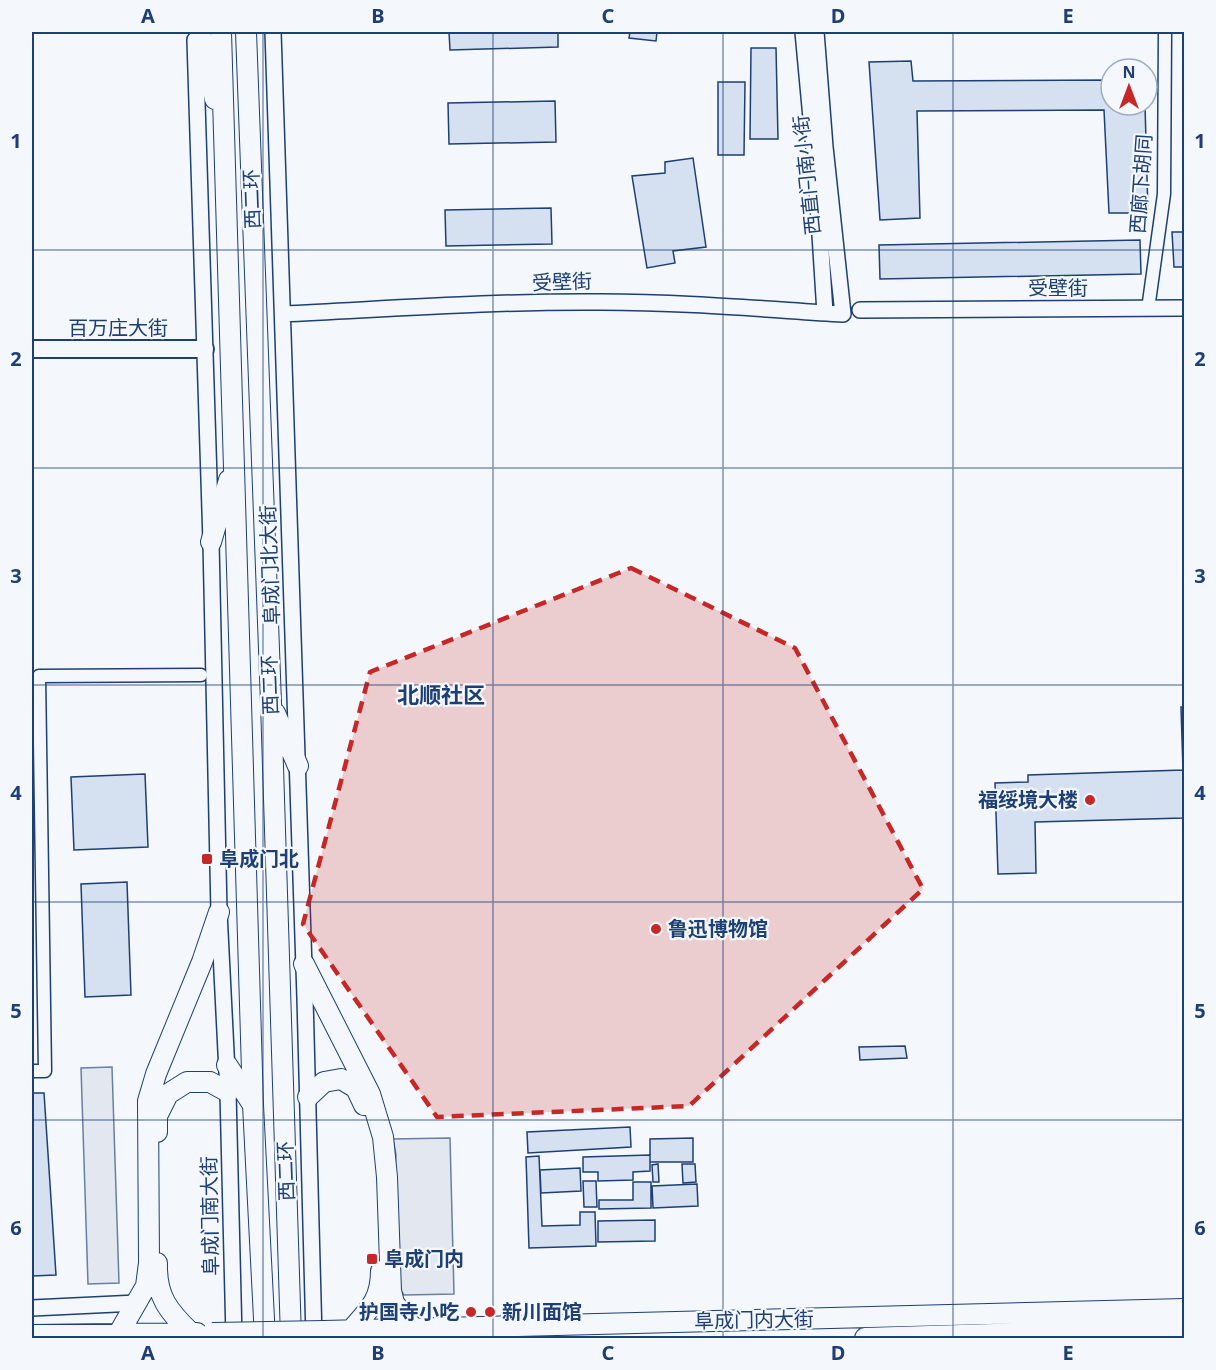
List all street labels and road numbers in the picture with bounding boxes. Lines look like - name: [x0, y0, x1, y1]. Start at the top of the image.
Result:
- street label: 西直门南小街: [787, 114, 826, 236]
- street label: 西廊下胡同: [1124, 133, 1157, 235]
- street label: 西二环: [237, 169, 266, 229]
- street label: 受壁街: [532, 267, 592, 296]
- street label: 受壁街: [1028, 274, 1088, 301]
- street label: 百万庄大街: [68, 314, 168, 341]
- street label: 阜成门北大街: [254, 505, 285, 625]
- street label: 西二环: [255, 655, 284, 715]
- street label: 西二环: [271, 1141, 300, 1201]
- street label: 阜成门南大街: [195, 1156, 224, 1276]
- street label: 阜成门内大街: [694, 1305, 814, 1334]

